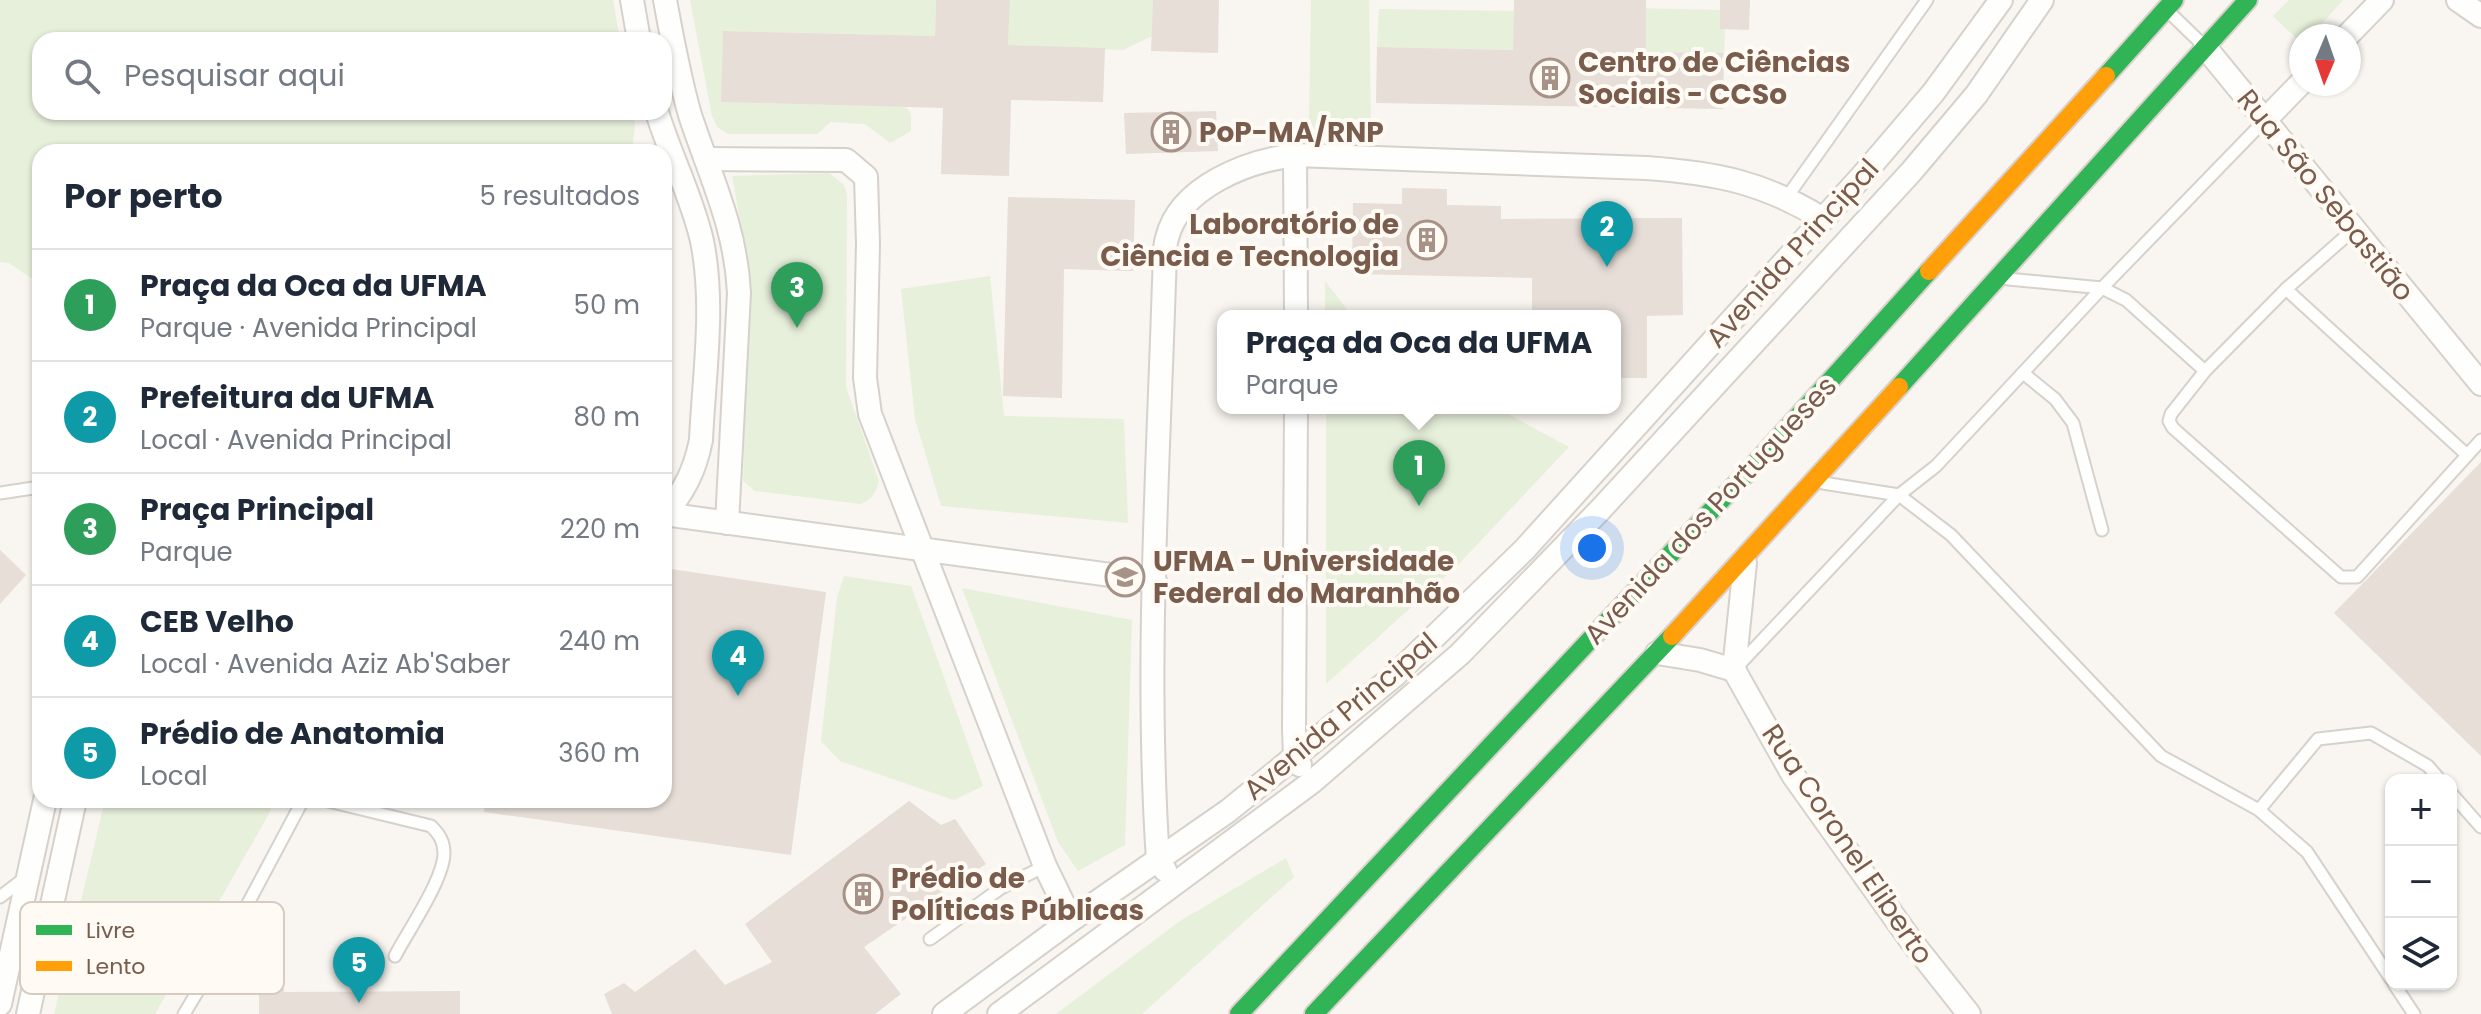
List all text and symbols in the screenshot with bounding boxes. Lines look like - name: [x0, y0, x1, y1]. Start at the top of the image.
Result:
- north arrow: [2289, 24, 2361, 96]
- search box: [32, 32, 672, 120]
- place label: Centro de Ciências Sociais - CCSo: [1578, 43, 1850, 114]
- icon: search: [60, 54, 104, 98]
- text: Pesquisar aqui: [124, 54, 345, 97]
- building icon: Centro de Ciências Sociais - CCSo: [1529, 57, 1571, 99]
- street label: Rua São Sebastião: [2228, 81, 2423, 310]
- building icon: PoP-MA/RNP: [1150, 111, 1192, 153]
- place label: PoP-MA/RNP: [1199, 113, 1384, 152]
- street label: Avenida Principal: [1697, 150, 1888, 356]
- text: Por perto: [64, 172, 223, 220]
- text: 5 resultados: [479, 178, 640, 214]
- pin: 2: [1581, 201, 1633, 267]
- place label: Laboratório de Ciência e Tecnologia: [1100, 205, 1399, 276]
- building icon: Laboratório de Ciência e Tecnologia: [1406, 219, 1448, 261]
- pin: 3: [771, 262, 823, 328]
- text: Praça da Oca da UFMA: [140, 264, 487, 307]
- text: 1: [85, 287, 95, 323]
- text: 50 m: [574, 287, 640, 323]
- text: Parque · Avenida Principal: [140, 310, 477, 346]
- popup: [1217, 310, 1621, 414]
- text: Praça da Oca da UFMA: [1246, 321, 1592, 364]
- text: Parque: [1246, 367, 1338, 403]
- street label: Avenida dos Portugueses: [1575, 367, 1846, 653]
- text: Prefeitura da UFMA: [140, 376, 434, 419]
- text: 2: [83, 399, 97, 435]
- text: 80 m: [574, 399, 640, 435]
- text: Local · Avenida Principal: [140, 422, 452, 458]
- pin: 1: [1393, 440, 1445, 506]
- text: Praça Principal: [140, 488, 374, 531]
- text: 3: [82, 511, 98, 547]
- text: 220 m: [560, 511, 640, 547]
- your location: [1572, 528, 1612, 568]
- text: Parque: [140, 534, 233, 570]
- place label: UFMA - Universidade Federal do Maranhão: [1153, 542, 1460, 613]
- school or university icon: UFMA - Universidade Federal do Maranhão: [1104, 556, 1146, 598]
- text: CEB Velho: [140, 600, 294, 643]
- text: 4: [81, 623, 99, 659]
- text: 240 m: [559, 623, 640, 659]
- street label: Avenida Principal: [1235, 624, 1446, 809]
- pin: 4: [712, 630, 764, 696]
- text: Local · Avenida Aziz Ab'Saber: [140, 646, 510, 682]
- text: Prédio de Anatomia: [140, 712, 445, 755]
- street label: Rua Coronel Eliberto: [1753, 717, 1943, 972]
- text: 5: [82, 735, 98, 771]
- text: 360 m: [558, 735, 640, 771]
- text: Local: [140, 758, 208, 794]
- map controls: [2385, 774, 2457, 990]
- button: +: [2385, 774, 2457, 846]
- button: −: [2385, 846, 2457, 918]
- place label: Prédio de Políticas Públicas: [891, 859, 1144, 930]
- building icon: Prédio de Políticas Públicas: [842, 873, 884, 915]
- legend: [20, 902, 284, 994]
- text: Livre: [86, 915, 135, 946]
- button: layers: [2385, 918, 2457, 990]
- pin: 5: [333, 937, 385, 1003]
- text: Lento: [86, 951, 145, 982]

